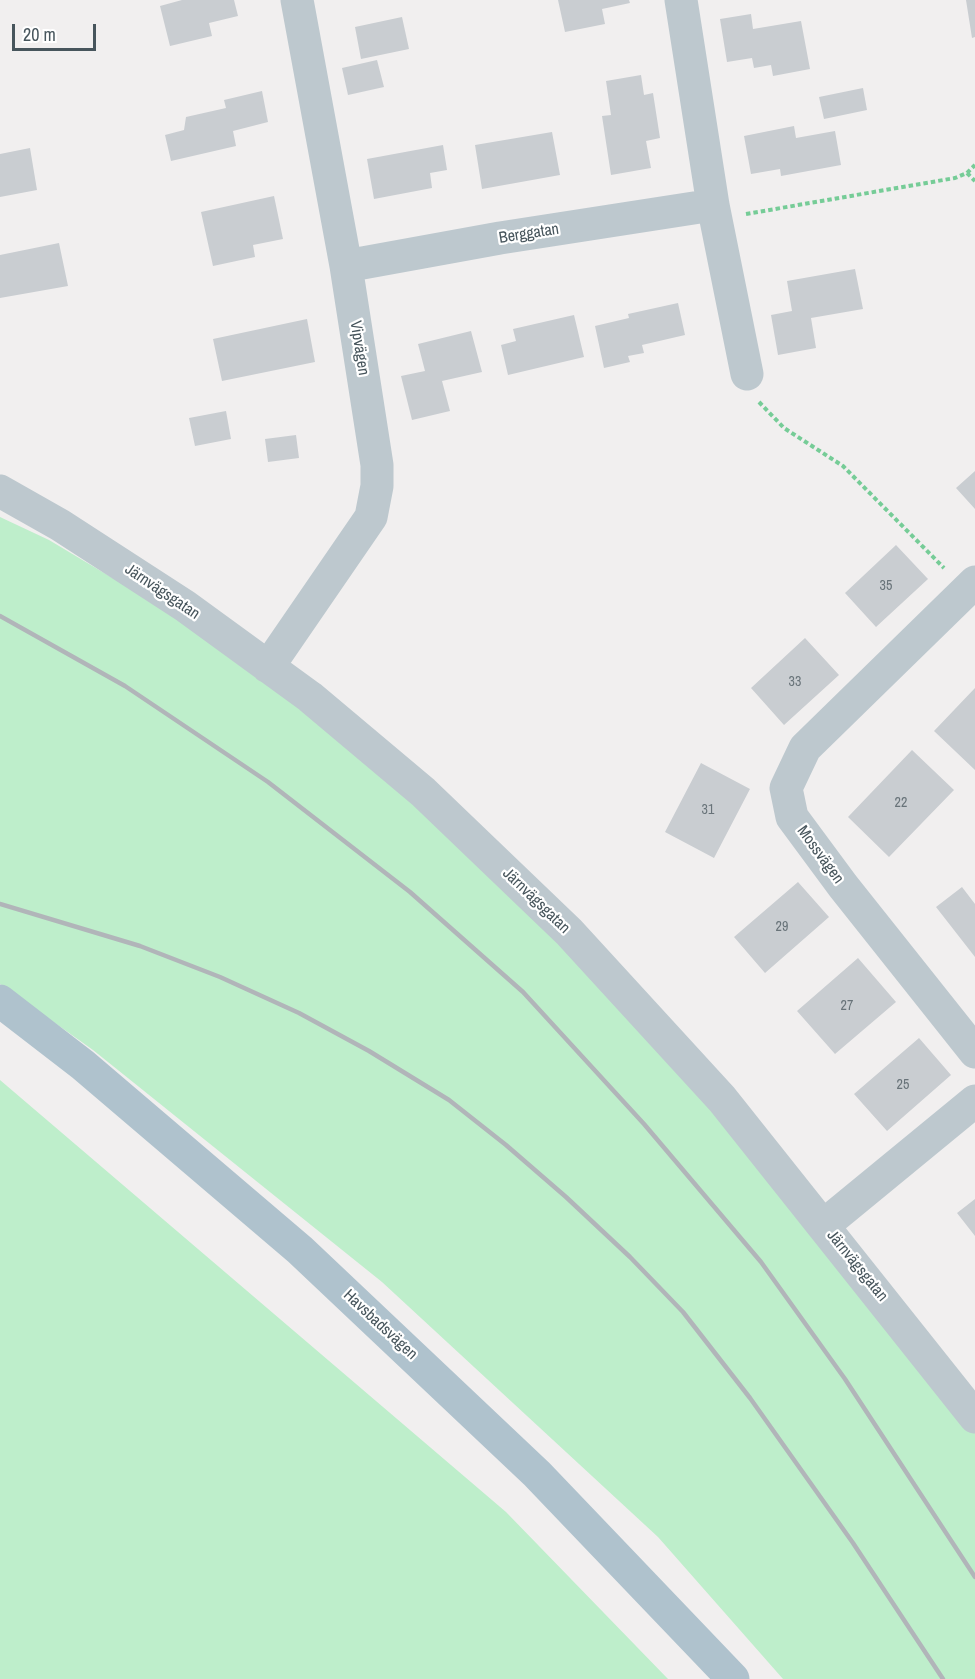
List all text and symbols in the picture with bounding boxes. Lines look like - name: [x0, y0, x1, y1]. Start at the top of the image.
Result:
- scale bar: [15, 12, 99, 50]
- text: 20 m: [23, 22, 56, 47]
- street label: Berggatan: [498, 220, 560, 248]
- street label: Vipvägen: [345, 319, 373, 377]
- street label: Järnvägsgatan: [121, 560, 203, 624]
- house number: 35: [880, 578, 892, 594]
- house number: 33: [789, 674, 801, 690]
- house number: 22: [895, 795, 907, 811]
- house number: 31: [702, 802, 714, 818]
- street label: Mossvägen: [793, 822, 847, 888]
- street label: Järnvägsgatan: [498, 864, 574, 938]
- house number: 29: [776, 919, 788, 935]
- house number: 27: [841, 998, 853, 1014]
- house number: 25: [897, 1077, 909, 1093]
- street label: Järnvägsgatan: [822, 1227, 892, 1305]
- street label: Havsbadsvägen: [339, 1286, 421, 1364]

